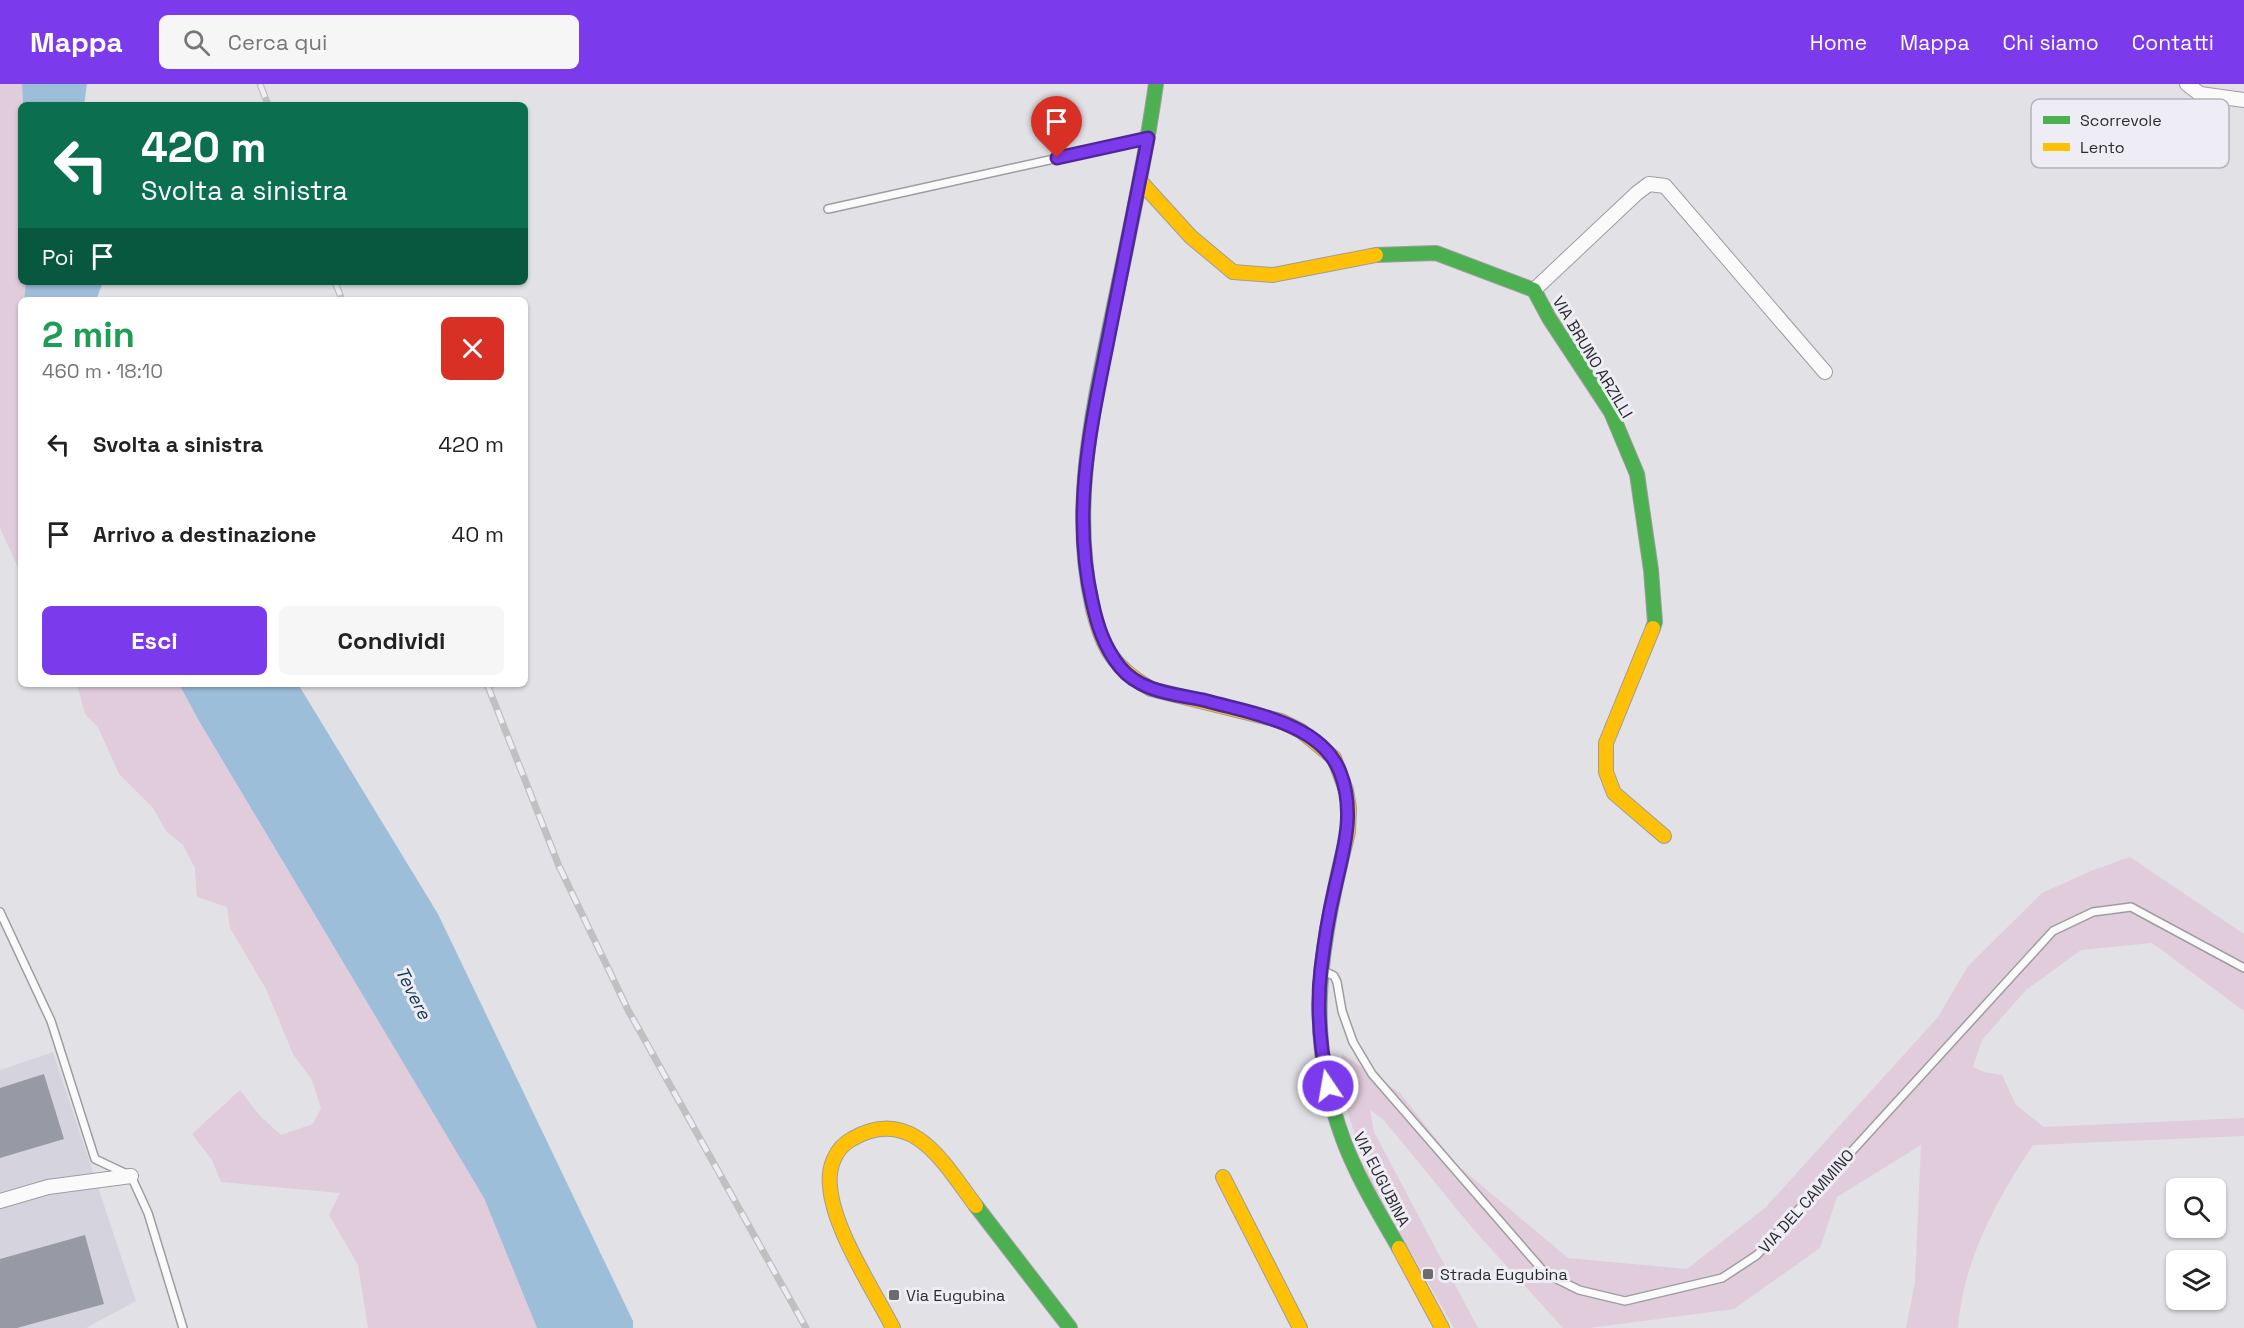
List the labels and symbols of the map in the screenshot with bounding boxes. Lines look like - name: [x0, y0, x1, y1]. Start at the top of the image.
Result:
- pin: [1031, 96, 1082, 158]
- legend: [2031, 99, 2229, 168]
- text: Scorrevole: [2080, 110, 2162, 131]
- text: Lento: [2080, 137, 2125, 158]
- street label: VIA BRUNO ARZILLI: [1548, 292, 1637, 422]
- water label: Tevere: [390, 963, 437, 1024]
- position arrow: [1296, 1054, 1360, 1118]
- street label: VIA EUGUBINA: [1349, 1128, 1414, 1230]
- street label: VIA DEL CAMMINO: [1754, 1145, 1859, 1258]
- place label: Strada Eugubina: [1440, 1264, 1568, 1285]
- marker: Strada Eugubina: [1421, 1267, 1435, 1281]
- place label: Via Eugubina: [906, 1285, 1005, 1306]
- marker: Via Eugubina: [887, 1288, 901, 1302]

